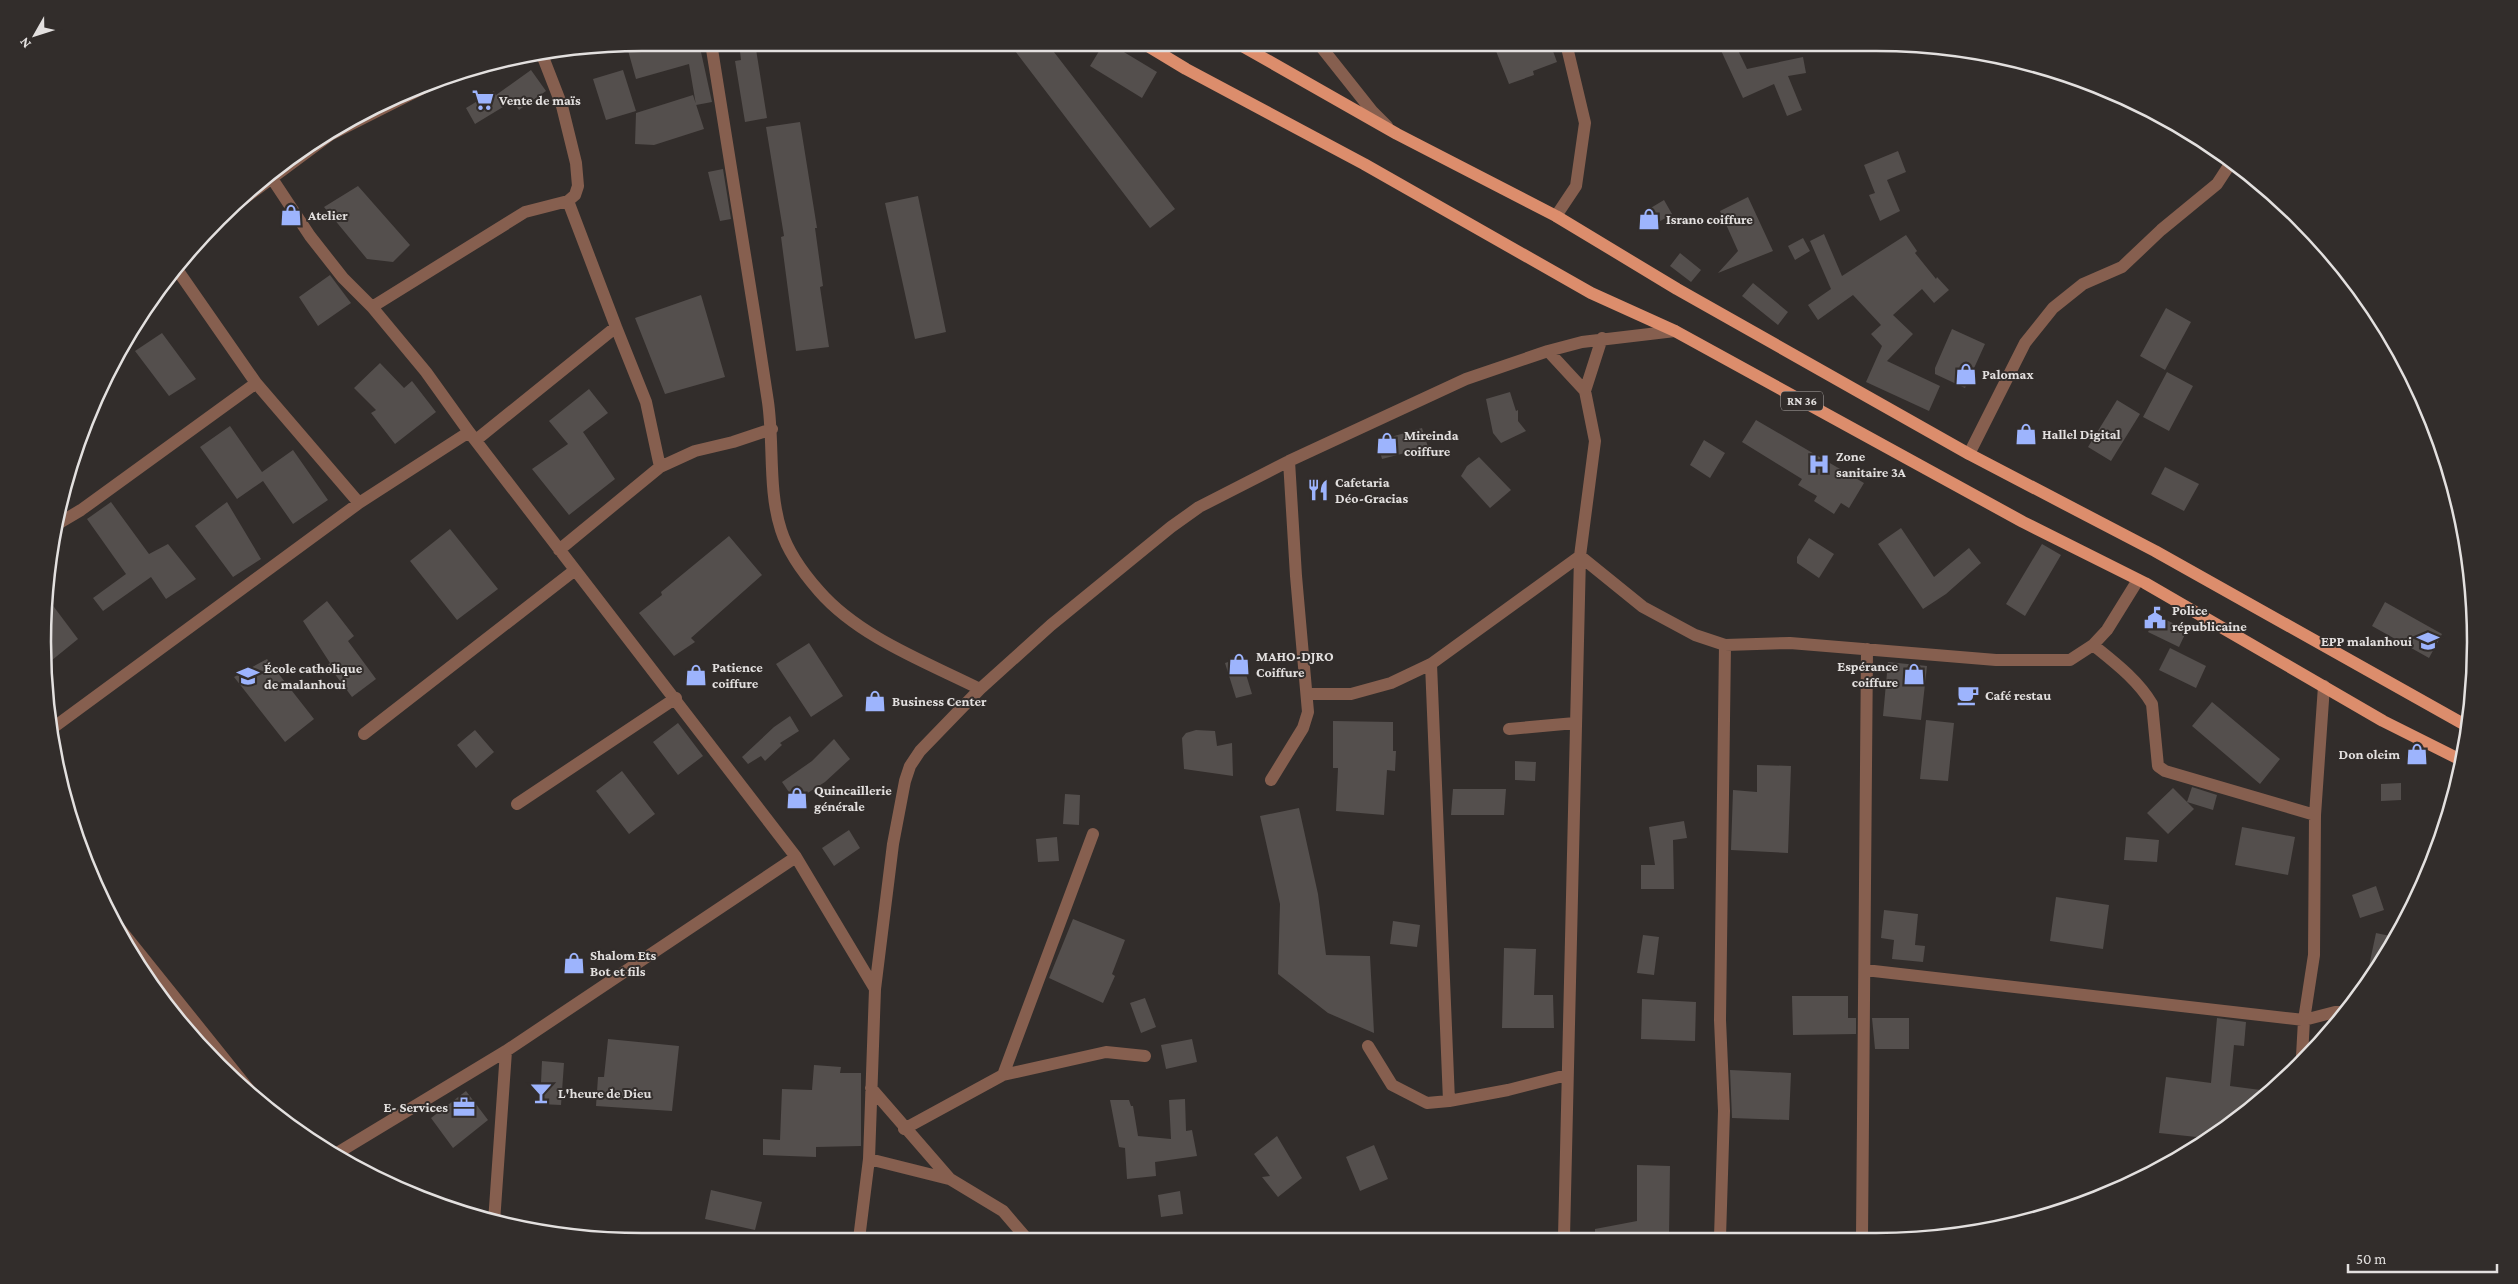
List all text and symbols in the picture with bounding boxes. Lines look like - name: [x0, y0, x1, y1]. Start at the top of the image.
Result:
- north arrow: [10, 10, 60, 60]
- text: N: [15, 34, 34, 52]
- supermarket icon: Vente de maïs: [470, 87, 496, 113]
- place label: Vente de maïs: [498, 92, 581, 108]
- shop icon: Atelier: [278, 202, 304, 228]
- shop icon: Israno coiffure: [1636, 206, 1662, 232]
- place label: Atelier: [307, 207, 348, 223]
- place label: Israno coiffure: [1666, 211, 1753, 227]
- shop icon: Palomax: [1953, 361, 1979, 387]
- place label: Palomax: [1982, 366, 2034, 382]
- road number: RN 36: [1781, 392, 1823, 411]
- shop icon: Hallel Digital: [2013, 421, 2039, 447]
- place label: Hallel Digital: [2042, 426, 2121, 442]
- place label: Mireinda coiffure: [1404, 427, 1459, 459]
- shop icon: Mireinda coiffure: [1374, 430, 1400, 456]
- place label: Zone sanitaire 3A: [1836, 448, 1907, 480]
- hospital icon: Zone sanitaire 3A: [1806, 451, 1832, 477]
- place label: Cafetaria Déo-Gracias: [1335, 474, 1408, 506]
- restaurant icon: Cafetaria Déo-Gracias: [1305, 477, 1331, 503]
- place label: Police républicaine: [2172, 602, 2247, 634]
- public building icon: Police républicaine: [2142, 605, 2168, 631]
- school or university icon: EPP malanhoui: [2415, 628, 2441, 654]
- place label: EPP malanhoui: [2321, 633, 2412, 649]
- place label: MAHO-DJRO Coiffure: [1256, 648, 1334, 680]
- shop icon: MAHO-DJRO Coiffure: [1226, 651, 1252, 677]
- place label: Espérance coiffure: [1837, 658, 1898, 690]
- place label: Patience coiffure: [712, 659, 763, 691]
- place label: École catholique de malanhoui: [264, 660, 363, 692]
- shop icon: Espérance coiffure: [1901, 661, 1927, 687]
- shop icon: Patience coiffure: [683, 662, 709, 688]
- school or university icon: École catholique de malanhoui: [235, 663, 261, 689]
- cafe icon: Café restau: [1955, 682, 1981, 708]
- place label: Café restau: [1985, 687, 2051, 703]
- shop icon: Business Center: [862, 688, 888, 714]
- place label: Business Center: [892, 693, 987, 709]
- shop icon: Don oleim: [2404, 741, 2430, 767]
- place label: Don oleim: [2339, 746, 2400, 762]
- place label: Quincaillerie générale: [814, 782, 892, 814]
- shop icon: Quincaillerie générale: [784, 785, 810, 811]
- place label: Shalom Ets Bot et fils: [590, 947, 656, 979]
- shop icon: Shalom Ets Bot et fils: [561, 950, 587, 976]
- bar icon: L'heure de Dieu: [528, 1080, 554, 1106]
- place label: L'heure de Dieu: [558, 1085, 651, 1101]
- office icon: E- Services: [451, 1094, 477, 1120]
- place label: E- Services: [383, 1099, 448, 1115]
- scale bar: [2348, 1242, 2497, 1274]
- text: 50 m: [2356, 1251, 2386, 1267]

